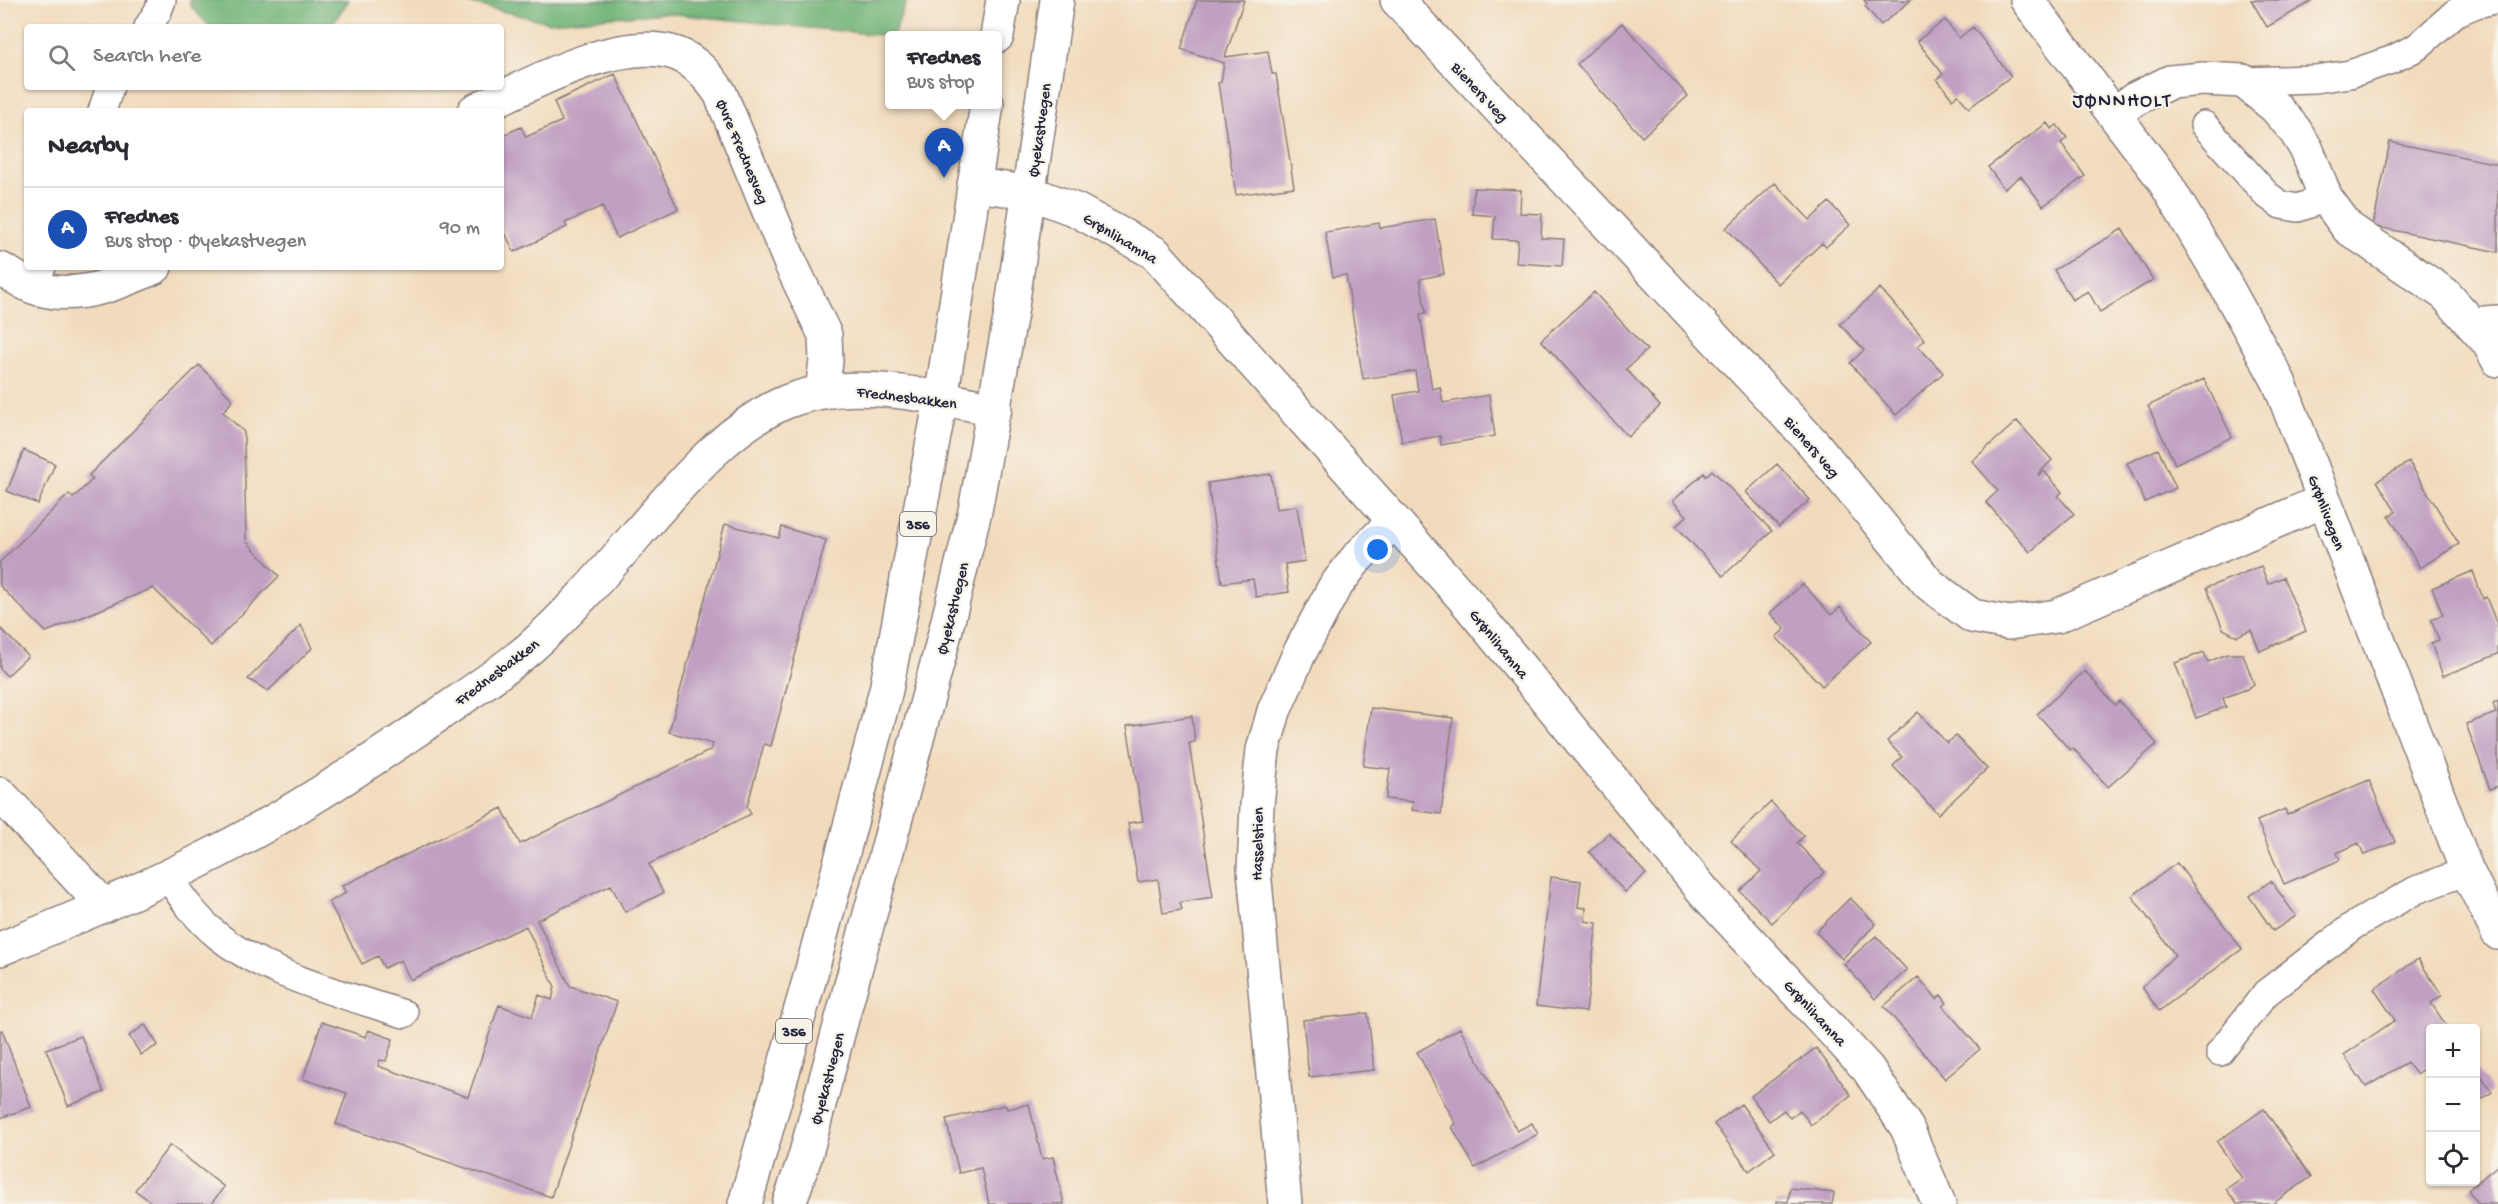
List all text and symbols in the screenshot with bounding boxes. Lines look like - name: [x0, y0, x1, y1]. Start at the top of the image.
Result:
- search box: [24, 24, 504, 90]
- popup: [885, 31, 1002, 109]
- icon: search: [45, 41, 78, 74]
- text: Search here: [93, 44, 201, 70]
- text: Frednes: [907, 46, 980, 72]
- street label: Bieners veg: [1445, 59, 1511, 127]
- text: Bus stop: [907, 72, 974, 95]
- street label: Øyekastvegen: [1025, 82, 1058, 179]
- district label: JØNNHOLT: [2072, 91, 2172, 114]
- street label: Øvre Frednesveg: [710, 97, 771, 208]
- pin: A: [924, 128, 964, 178]
- text: Nearby: [48, 132, 129, 163]
- text: Frednes: [105, 205, 178, 231]
- street label: Grønlihamna: [1078, 210, 1161, 270]
- text: A: [62, 218, 73, 241]
- text: 90 m: [440, 218, 480, 241]
- text: Bus stop · Øyekastvegen: [105, 231, 306, 254]
- street label: Frednesbakken: [854, 384, 958, 415]
- street label: Bieners veg: [1778, 413, 1842, 483]
- street label: Grønlivegen: [2302, 473, 2348, 554]
- road number: 356: [900, 512, 936, 536]
- your location: [1363, 535, 1392, 564]
- street label: Øyekastvegen: [934, 560, 975, 657]
- street label: Grønlihamna: [1463, 607, 1532, 685]
- street label: Frednesbakken: [451, 636, 544, 712]
- street label: Hasselstien: [1249, 807, 1270, 881]
- street label: Grønlihamna: [1778, 977, 1850, 1052]
- road number: 356: [776, 1019, 812, 1043]
- map controls: [2426, 1024, 2480, 1186]
- button: +: [2426, 1024, 2480, 1078]
- street label: Øyekastvegen: [808, 1030, 851, 1127]
- button: −: [2426, 1078, 2480, 1132]
- button: locate: [2426, 1132, 2480, 1186]

